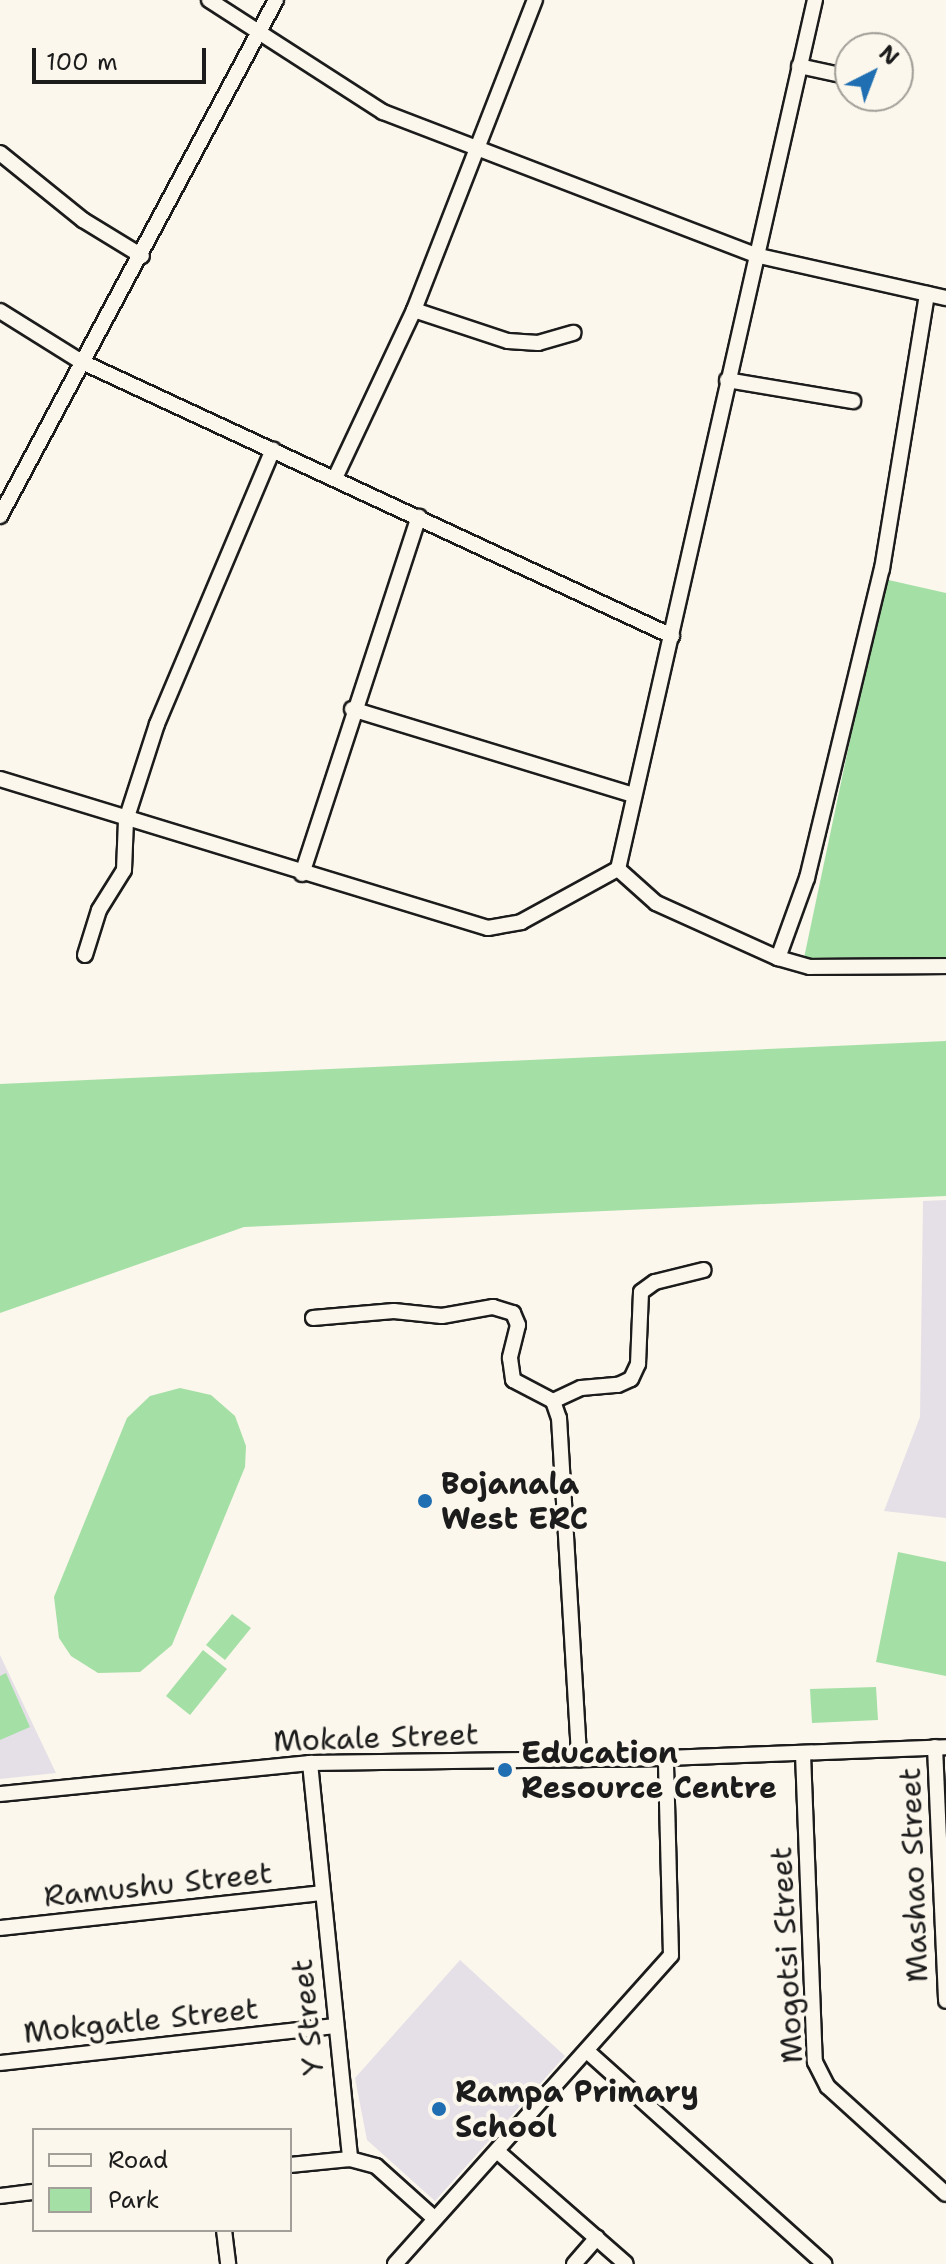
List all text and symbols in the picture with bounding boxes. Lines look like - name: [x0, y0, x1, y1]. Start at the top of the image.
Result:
- scale bar: [36, 32, 210, 82]
- north arrow: [834, 32, 914, 112]
- text: N: [873, 39, 905, 72]
- text: 100 m: [46, 46, 118, 78]
- place label: Bojanala West ERC: [441, 1466, 588, 1536]
- marker: Bojanala West ERC: [416, 1492, 434, 1510]
- street label: Mokale Street: [273, 1716, 479, 1760]
- place label: Education Resource Centre: [521, 1735, 777, 1806]
- marker: Education Resource Centre: [496, 1761, 514, 1779]
- street label: Mashao Street: [892, 1767, 936, 1983]
- street label: Mogotsi Street: [763, 1846, 811, 2064]
- street label: Ramushu Street: [42, 1855, 274, 1915]
- street label: Y Street: [284, 1957, 332, 2077]
- street label: Mokgatle Street: [22, 1991, 260, 2051]
- place label: Rampa Primary School: [455, 2074, 699, 2144]
- marker: Rampa Primary School: [430, 2100, 448, 2118]
- legend: [32, 2128, 292, 2232]
- text: Road: [108, 2144, 168, 2176]
- text: Park: [108, 2184, 160, 2216]

